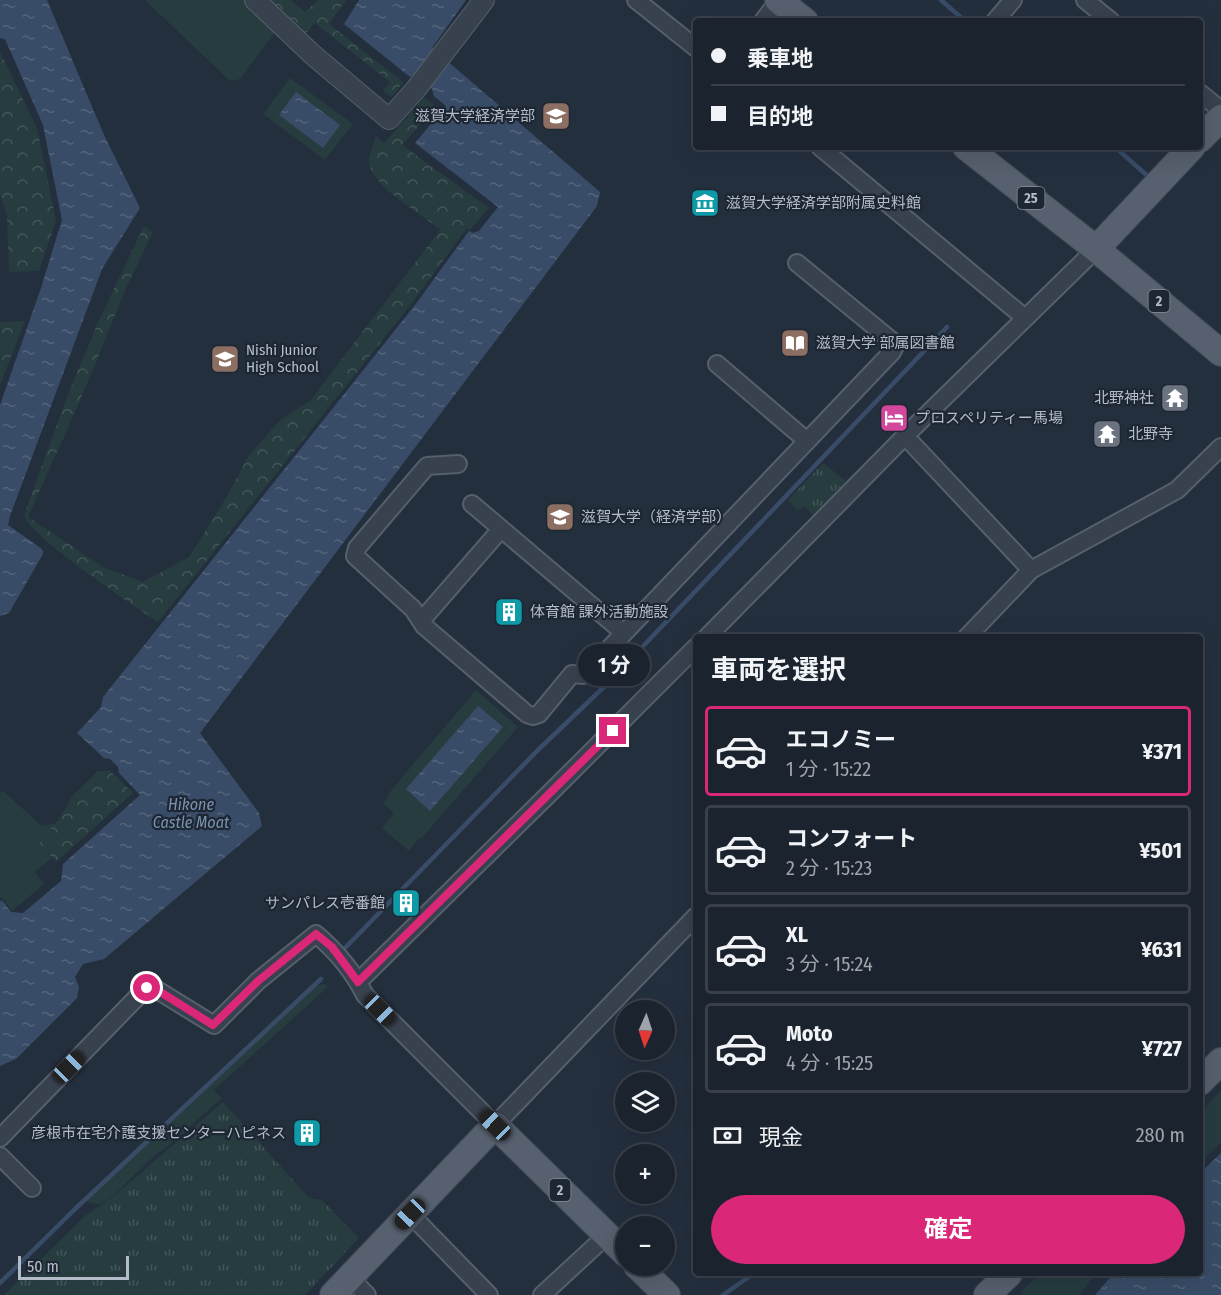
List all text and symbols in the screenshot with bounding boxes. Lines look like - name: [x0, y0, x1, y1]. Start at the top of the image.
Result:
- text: 乗車地: [747, 45, 813, 72]
- school or university icon: 滋賀大学経済学部: [540, 100, 572, 132]
- text: 目的地: [747, 103, 813, 130]
- place label: 滋賀大学経済学部: [415, 107, 535, 125]
- museum icon: 滋賀大学経済学部附属史料館: [689, 187, 721, 219]
- road number: 25: [1018, 187, 1044, 209]
- place label: 滋賀大学経済学部附属史料館: [726, 194, 921, 212]
- road number: 2: [1148, 290, 1170, 312]
- library icon: 滋賀大学 部属図書館: [779, 327, 811, 359]
- place label: 滋賀大学 部属図書館: [816, 334, 955, 352]
- place label: Nishi Junior High School: [246, 341, 319, 376]
- school or university icon: Nishi Junior High School: [209, 343, 241, 375]
- temple icon: 北野神社: [1159, 382, 1191, 414]
- place label: 北野神社: [1094, 389, 1154, 407]
- hotel icon: プロスペリティー馬場: [878, 402, 910, 434]
- place label: プロスペリティー馬場: [915, 409, 1063, 427]
- temple icon: 北野寺: [1091, 418, 1123, 450]
- place label: 北野寺: [1128, 425, 1173, 443]
- school or university icon: 滋賀大学（経済学部）: [544, 501, 576, 533]
- place label: 滋賀大学（経済学部）: [581, 508, 731, 526]
- building icon: 体育館 課外活動施設: [493, 596, 525, 628]
- place label: 体育館 課外活動施設: [530, 603, 669, 621]
- callout: 1 分: [577, 644, 649, 686]
- text: 1 分: [598, 653, 630, 677]
- text: 車両を選択: [711, 654, 846, 686]
- route end: [599, 717, 626, 744]
- icon: car: [714, 724, 768, 778]
- text: エコノミー: [786, 726, 896, 753]
- text: ¥371: [1142, 738, 1182, 765]
- text: 1 分 · 15:22: [786, 757, 871, 781]
- water label: Hikone Castle Moat: [153, 795, 230, 832]
- icon: car: [714, 823, 768, 877]
- text: コンフォート: [786, 825, 917, 852]
- text: ¥501: [1139, 837, 1182, 864]
- text: 2 分 · 15:23: [786, 856, 872, 880]
- building icon: サンパレス壱番館: [390, 887, 422, 919]
- place label: サンパレス壱番館: [265, 894, 385, 912]
- text: XL: [786, 921, 808, 948]
- icon: car: [714, 922, 768, 976]
- text: ¥631: [1141, 936, 1182, 963]
- text: 3 分 · 15:24: [786, 952, 873, 976]
- route start: [133, 974, 160, 1001]
- car: [361, 991, 399, 1029]
- north arrow: [615, 1000, 675, 1060]
- map controls: [615, 1000, 675, 1276]
- text: Moto: [786, 1020, 833, 1047]
- icon: car: [714, 1021, 768, 1075]
- text: ¥727: [1142, 1035, 1182, 1062]
- car: [50, 1048, 88, 1086]
- text: 4 分 · 15:25: [786, 1051, 873, 1075]
- button: layers: [615, 1072, 675, 1132]
- car: [476, 1106, 514, 1144]
- building icon: 彦根市在宅介護支援センターハピネス: [291, 1117, 323, 1149]
- icon: cash: [711, 1119, 744, 1152]
- text: 280 m: [1136, 1123, 1185, 1147]
- place label: 彦根市在宅介護支援センターハピネス: [31, 1124, 286, 1142]
- text: 現金: [759, 1124, 803, 1151]
- button: +: [615, 1144, 675, 1204]
- road number: 2: [550, 1179, 570, 1201]
- car: [391, 1195, 429, 1233]
- button: 確定: [711, 1195, 1185, 1264]
- button: −: [615, 1216, 675, 1276]
- scale bar: [18, 1253, 129, 1280]
- text: 50 m: [27, 1257, 59, 1276]

